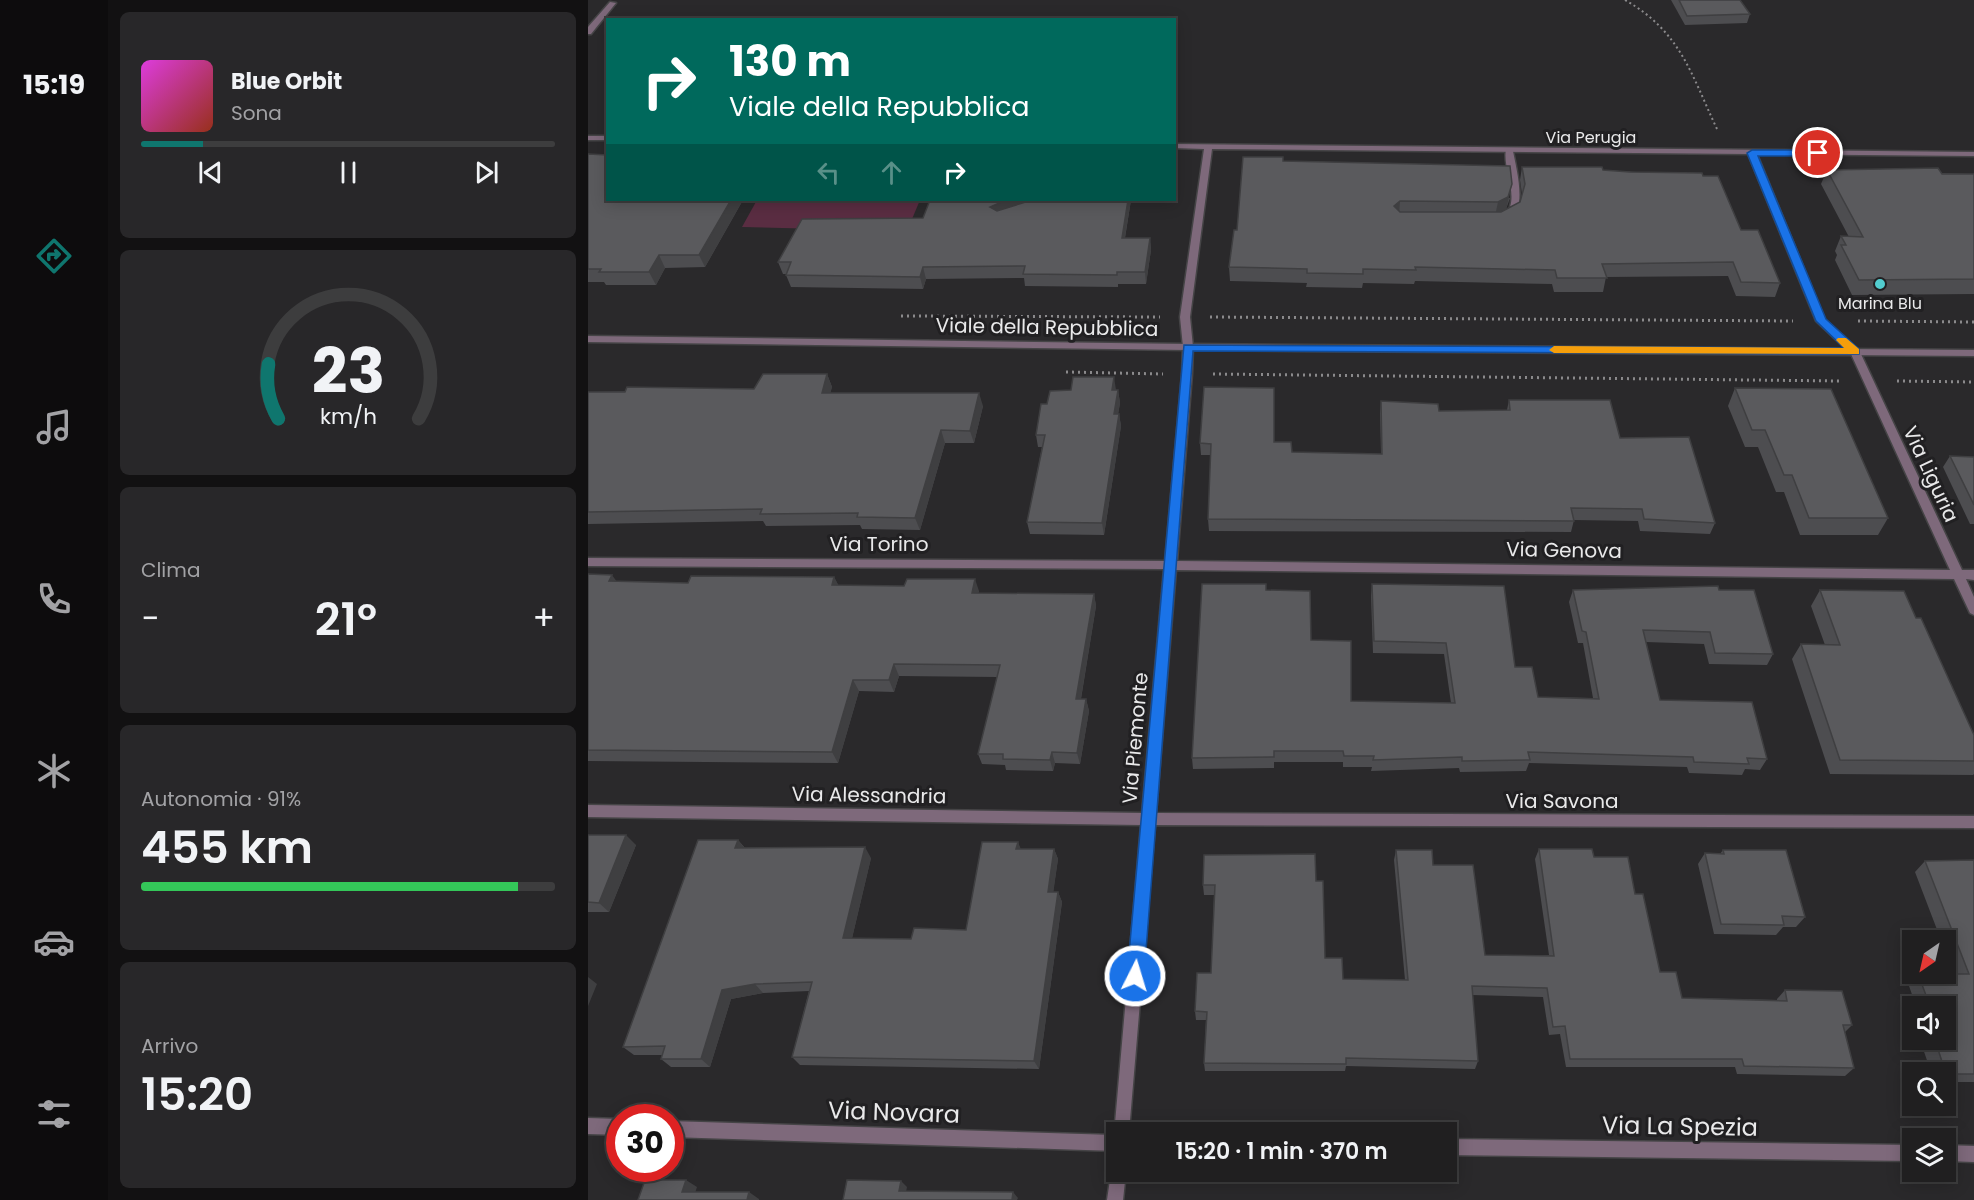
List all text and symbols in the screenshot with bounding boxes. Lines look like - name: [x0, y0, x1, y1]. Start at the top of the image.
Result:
- text: 130 m: [729, 32, 851, 91]
- icon: right: [630, 42, 708, 120]
- text: 15:19: [23, 66, 85, 103]
- text: Blue Orbit: [231, 66, 342, 97]
- text: Viale della Repubblica: [729, 88, 1030, 125]
- text: Sona: [231, 99, 282, 127]
- street label: Via Perugia: [1546, 126, 1636, 149]
- pin: [1792, 127, 1843, 178]
- icon: arrive: [1801, 136, 1834, 169]
- icon: previous: [194, 156, 227, 189]
- icon: pause: [332, 156, 365, 189]
- icon: next: [470, 156, 503, 189]
- icon: left: [812, 156, 845, 189]
- icon: ahead: [875, 156, 908, 189]
- icon: right: [938, 156, 971, 189]
- icon: directions: [33, 235, 75, 277]
- marker: Marina Blu: [1873, 277, 1887, 291]
- place label: Marina Blu: [1838, 292, 1922, 315]
- street label: Viale della Repubblica: [935, 311, 1159, 343]
- text: 23: [311, 328, 385, 416]
- text: km/h: [319, 402, 377, 433]
- icon: music: [33, 406, 75, 448]
- street label: Via Liguria: [1897, 421, 1965, 527]
- street label: Via Torino: [830, 530, 928, 558]
- street label: Via Genova: [1506, 535, 1622, 565]
- text: Clima: [141, 556, 200, 584]
- icon: phone: [33, 578, 75, 620]
- text: 21°: [315, 588, 377, 651]
- text: −: [141, 595, 159, 642]
- text: +: [532, 595, 555, 642]
- street label: Via Piemonte: [1115, 671, 1155, 805]
- icon: climate: [33, 750, 75, 792]
- street label: Via Alessandria: [791, 780, 947, 810]
- text: Autonomia · 91%: [141, 785, 301, 813]
- street label: Via Savona: [1506, 787, 1618, 815]
- text: 455 km: [141, 816, 313, 879]
- icon: car: [33, 921, 75, 963]
- north arrow: [1902, 930, 1956, 984]
- map controls: [1902, 930, 1956, 1182]
- position arrow: [1103, 944, 1167, 1008]
- button: sound: [1902, 996, 1956, 1050]
- text: Arrivo: [141, 1032, 198, 1060]
- button: search: [1902, 1062, 1956, 1116]
- text: 15:20: [141, 1063, 253, 1126]
- icon: filters: [33, 1093, 75, 1135]
- street label: Via Novara: [828, 1093, 960, 1131]
- speed limit sign: 30: [606, 1104, 684, 1182]
- street label: Via La Spezia: [1602, 1108, 1758, 1144]
- button: layers: [1902, 1128, 1956, 1182]
- text: 15:20 · 1 min · 370 m: [1175, 1136, 1388, 1167]

